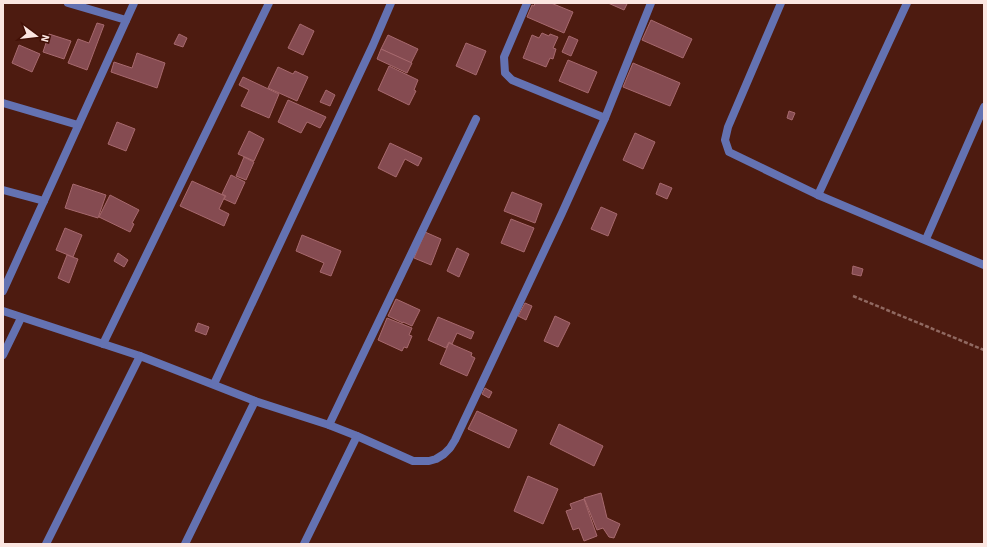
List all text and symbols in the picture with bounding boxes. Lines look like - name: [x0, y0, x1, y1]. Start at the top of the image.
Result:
- north arrow: [16, 16, 56, 56]
- text: N: [37, 33, 53, 44]

